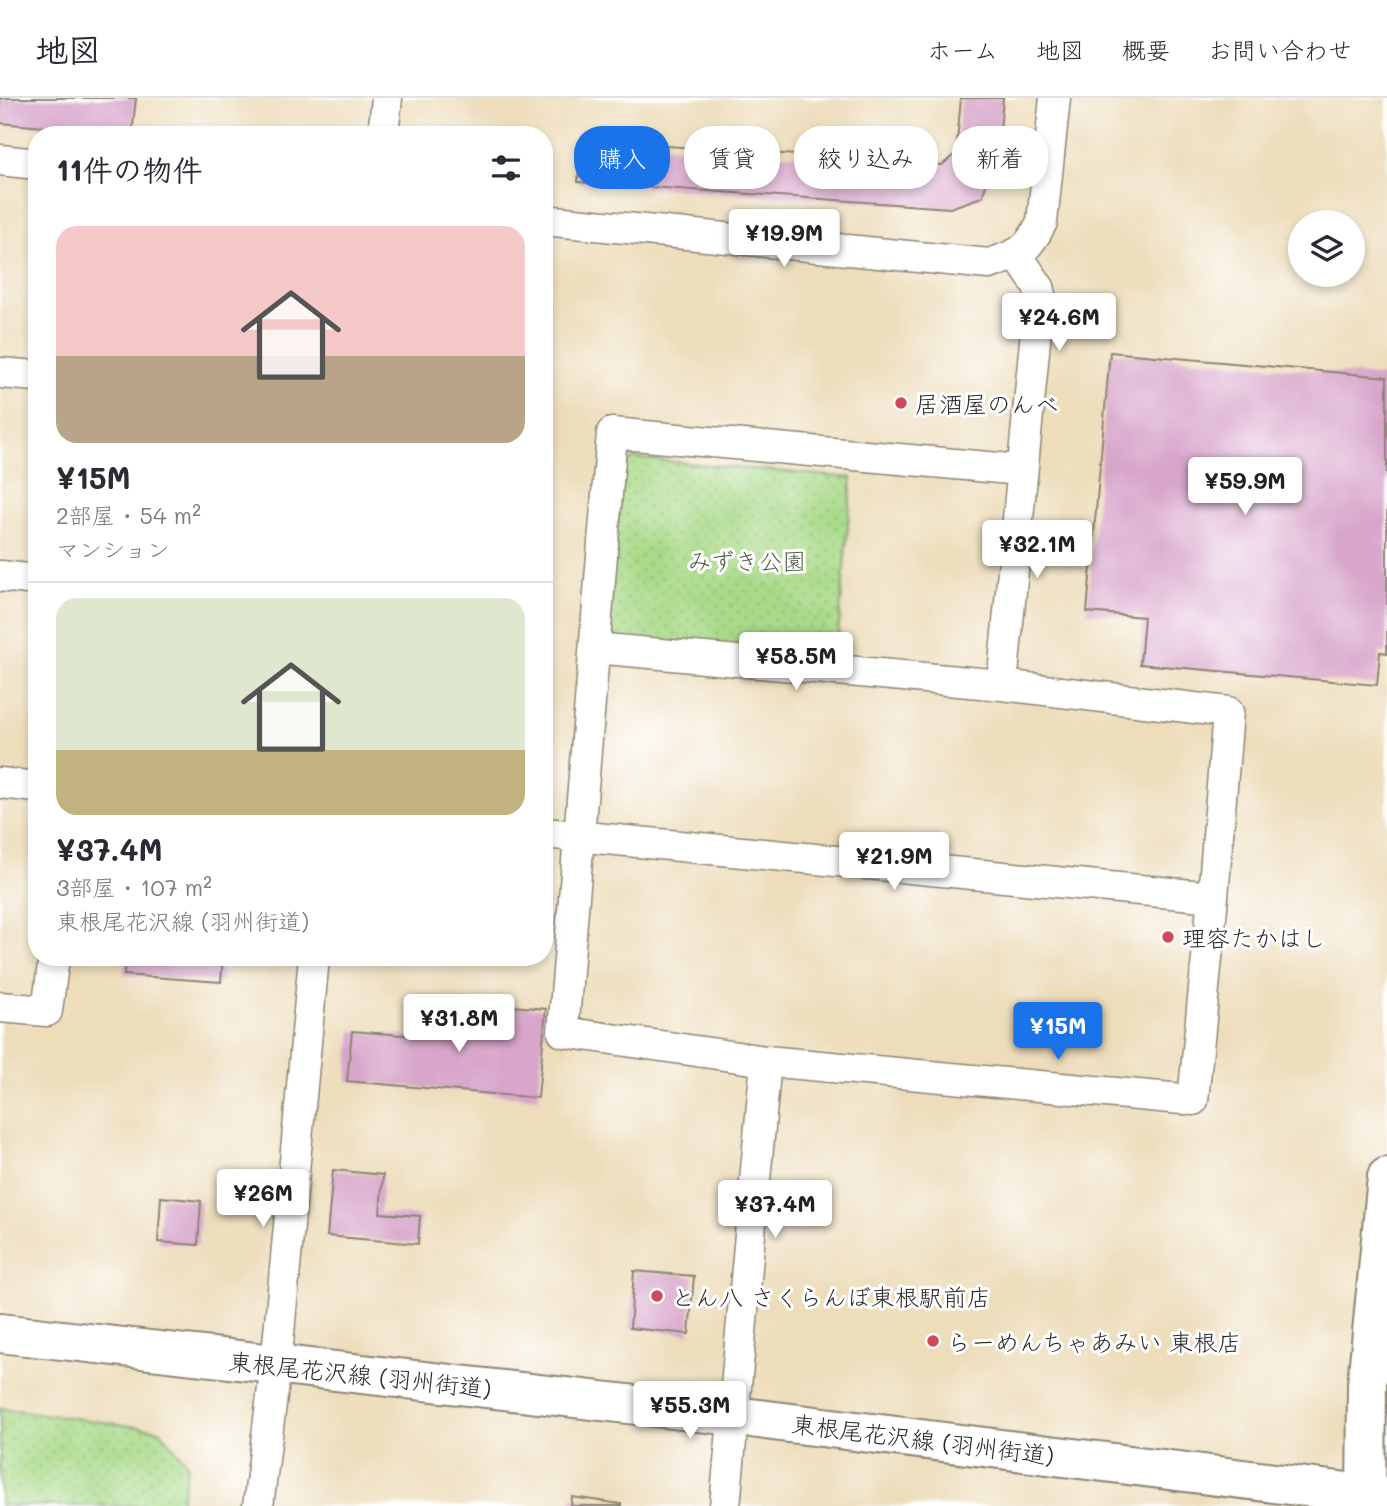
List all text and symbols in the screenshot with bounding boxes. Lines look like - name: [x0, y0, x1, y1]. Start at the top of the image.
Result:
- text: 地図: [35, 27, 101, 70]
- text: ホーム: [927, 34, 998, 65]
- text: 地図: [1036, 34, 1084, 65]
- text: 概要: [1122, 34, 1170, 65]
- text: お問い合わせ: [1208, 34, 1352, 65]
- chip: 購入: [574, 126, 670, 189]
- chip: 賃貸: [684, 126, 780, 189]
- chip: 絞り込み: [794, 126, 938, 189]
- chip: 新着: [952, 126, 1048, 189]
- text: 11件の物件: [56, 149, 203, 189]
- icon: filters: [487, 149, 525, 187]
- pin: ¥19.9M: [727, 209, 841, 269]
- map controls: [1288, 210, 1365, 287]
- button: layers: [1288, 210, 1365, 287]
- text: ¥19.9M: [745, 217, 823, 247]
- icon: home: [228, 272, 354, 398]
- pin: ¥24.6M: [1002, 294, 1116, 353]
- text: ¥24.6M: [1018, 301, 1100, 331]
- place label: 居酒屋のんべ: [915, 388, 1059, 419]
- marker: 居酒屋のんべ: [893, 395, 909, 411]
- text: ¥15M: [56, 457, 131, 497]
- pin: ¥59.9M: [1188, 458, 1302, 517]
- text: ¥59.9M: [1204, 465, 1286, 495]
- text: 2部屋 · 54 m²: [56, 500, 201, 530]
- pin: ¥32.1M: [980, 520, 1094, 580]
- text: ¥32.1M: [998, 528, 1076, 558]
- text: マンション: [56, 534, 170, 564]
- park label: みずき公園: [687, 545, 807, 576]
- pin: ¥58.5M: [739, 632, 853, 692]
- text: ¥58.5M: [755, 640, 837, 670]
- icon: home: [228, 644, 354, 770]
- text: ¥37.4M: [56, 829, 163, 869]
- pin: ¥21.9M: [837, 832, 951, 892]
- text: ¥21.9M: [855, 840, 933, 870]
- text: 3部屋 · 107 m²: [56, 872, 212, 902]
- text: 東根尾花沢線 (羽州街道): [56, 906, 309, 936]
- place label: 理容たかはし: [1182, 922, 1326, 953]
- marker: 理容たかはし: [1160, 929, 1176, 945]
- pin: ¥31.8M: [402, 995, 516, 1054]
- text: ¥31.8M: [419, 1002, 499, 1032]
- pin: ¥15M: [1017, 1002, 1099, 1062]
- text: ¥15M: [1029, 1010, 1087, 1040]
- pin: ¥26M: [222, 1170, 304, 1229]
- text: ¥26M: [233, 1177, 293, 1207]
- pin: ¥37.4M: [718, 1180, 832, 1240]
- text: ¥37.4M: [734, 1188, 816, 1218]
- place label: とん八 さくらんぼ東根駅前店: [671, 1281, 991, 1312]
- marker: とん八 さくらんぼ東根駅前店: [649, 1288, 665, 1304]
- place label: らーめんちゃあみい 東根店: [947, 1326, 1241, 1357]
- marker: らーめんちゃあみい 東根店: [925, 1333, 941, 1349]
- street label: 東根尾花沢線 (羽州街道): [227, 1345, 493, 1403]
- pin: ¥55.3M: [633, 1382, 747, 1441]
- text: ¥55.3M: [649, 1389, 731, 1419]
- street label: 東根尾花沢線 (羽州街道): [790, 1408, 1056, 1470]

